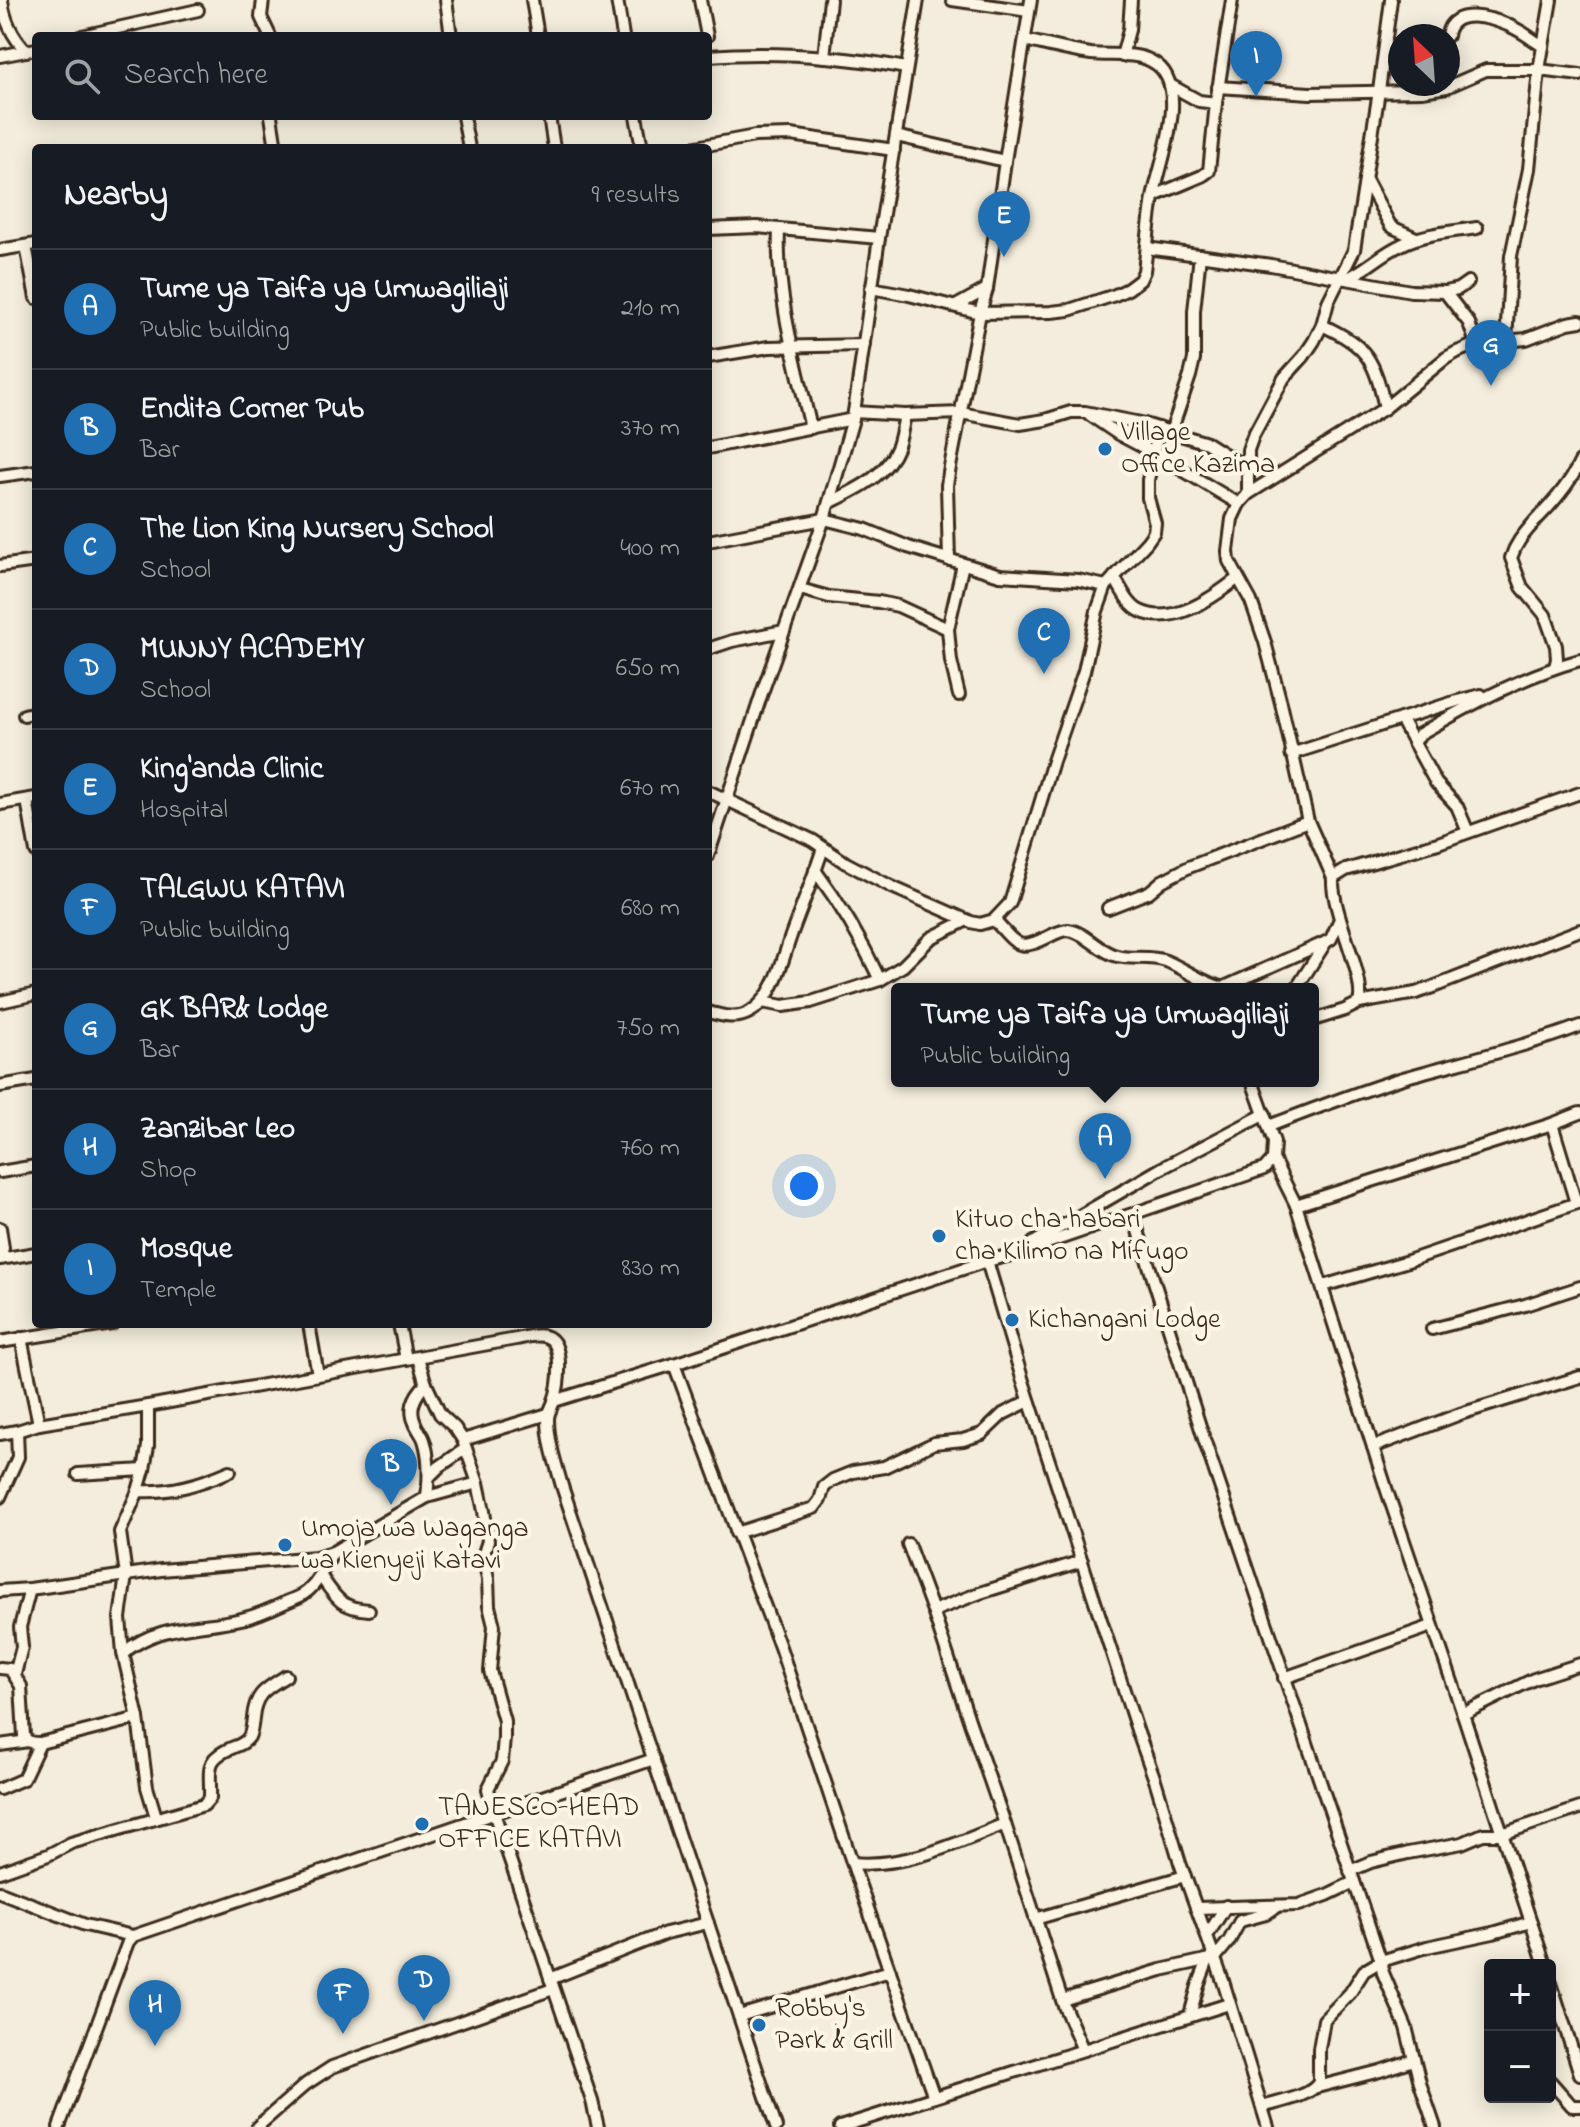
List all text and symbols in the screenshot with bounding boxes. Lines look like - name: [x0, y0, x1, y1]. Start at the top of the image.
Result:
- north arrow: [1388, 24, 1460, 96]
- pin: I: [1230, 31, 1282, 97]
- search box: [32, 32, 712, 120]
- icon: search: [60, 54, 104, 98]
- text: Search here: [124, 54, 268, 98]
- text: Nearby: [64, 171, 168, 221]
- text: 9 results: [592, 177, 680, 215]
- pin: E: [978, 191, 1030, 257]
- text: Tume ya Taifa ya Umwagiliaji: [140, 268, 509, 312]
- text: A: [82, 290, 98, 328]
- text: 210 m: [621, 290, 680, 328]
- text: Public building: [140, 312, 290, 350]
- pin: G: [1465, 320, 1517, 386]
- text: Endita Corner Pub: [140, 388, 364, 432]
- text: B: [81, 410, 99, 448]
- text: 370 m: [621, 410, 680, 448]
- place label: Village Office Kazima: [1120, 413, 1275, 486]
- text: Bar: [140, 432, 180, 470]
- marker: Village Office Kazima: [1096, 440, 1114, 458]
- text: The Lion King Nursery School: [140, 508, 494, 552]
- text: C: [83, 530, 97, 568]
- text: 400 m: [620, 530, 680, 568]
- text: School: [140, 552, 211, 590]
- pin: C: [1018, 608, 1070, 674]
- text: MUNNY ACADEMY: [140, 628, 365, 672]
- text: D: [80, 650, 100, 688]
- text: 650 m: [616, 650, 680, 688]
- text: School: [140, 672, 211, 710]
- text: King'anda Clinic: [140, 748, 323, 792]
- text: E: [82, 770, 98, 808]
- text: 670 m: [620, 770, 680, 808]
- text: Hospital: [140, 792, 228, 830]
- text: TALGWU KATAVI: [140, 868, 345, 912]
- text: F: [82, 890, 98, 928]
- text: 680 m: [621, 890, 680, 928]
- text: Public building: [140, 912, 290, 950]
- popup: [891, 983, 1319, 1087]
- text: GK BAR& Lodge: [140, 988, 328, 1032]
- text: Tume ya Taifa ya Umwagiliaji: [921, 994, 1289, 1038]
- text: G: [82, 1010, 98, 1048]
- text: 750 m: [617, 1010, 680, 1048]
- text: Bar: [140, 1032, 180, 1070]
- text: Public building: [921, 1038, 1070, 1076]
- text: Zanzibar Leo: [140, 1108, 295, 1152]
- pin: A: [1079, 1113, 1131, 1179]
- text: H: [82, 1130, 98, 1168]
- text: 760 m: [620, 1130, 680, 1168]
- text: Shop: [140, 1152, 197, 1190]
- your location: [784, 1166, 824, 1206]
- place label: Kituo cha habari cha Kilimo na Mifugo: [955, 1200, 1189, 1273]
- marker: Kituo cha habari cha Kilimo na Mifugo: [930, 1227, 948, 1245]
- text: Mosque: [140, 1228, 232, 1272]
- text: I: [87, 1250, 93, 1288]
- text: 830 m: [622, 1250, 680, 1288]
- text: Temple: [140, 1272, 216, 1310]
- place label: Kichangani Lodge: [1028, 1300, 1221, 1341]
- marker: Kichangani Lodge: [1003, 1311, 1021, 1329]
- pin: B: [365, 1439, 417, 1505]
- place label: Umoja wa Waganga wa Kienyeji Katavi: [301, 1509, 529, 1582]
- marker: Umoja wa Waganga wa Kienyeji Katavi: [276, 1536, 294, 1554]
- place label: TANESCO-HEAD OFFICE KATAVI: [438, 1788, 640, 1861]
- marker: TANESCO-HEAD OFFICE KATAVI: [413, 1815, 431, 1833]
- pin: D: [398, 1955, 450, 2021]
- map controls: [1484, 1959, 1556, 2103]
- button: +: [1484, 1959, 1556, 2031]
- pin: F: [317, 1968, 369, 2034]
- pin: H: [129, 1980, 181, 2046]
- place label: Robby's Park & Grill: [775, 1989, 893, 2062]
- marker: Robby's Park & Grill: [750, 2016, 768, 2034]
- button: −: [1484, 2031, 1556, 2103]

